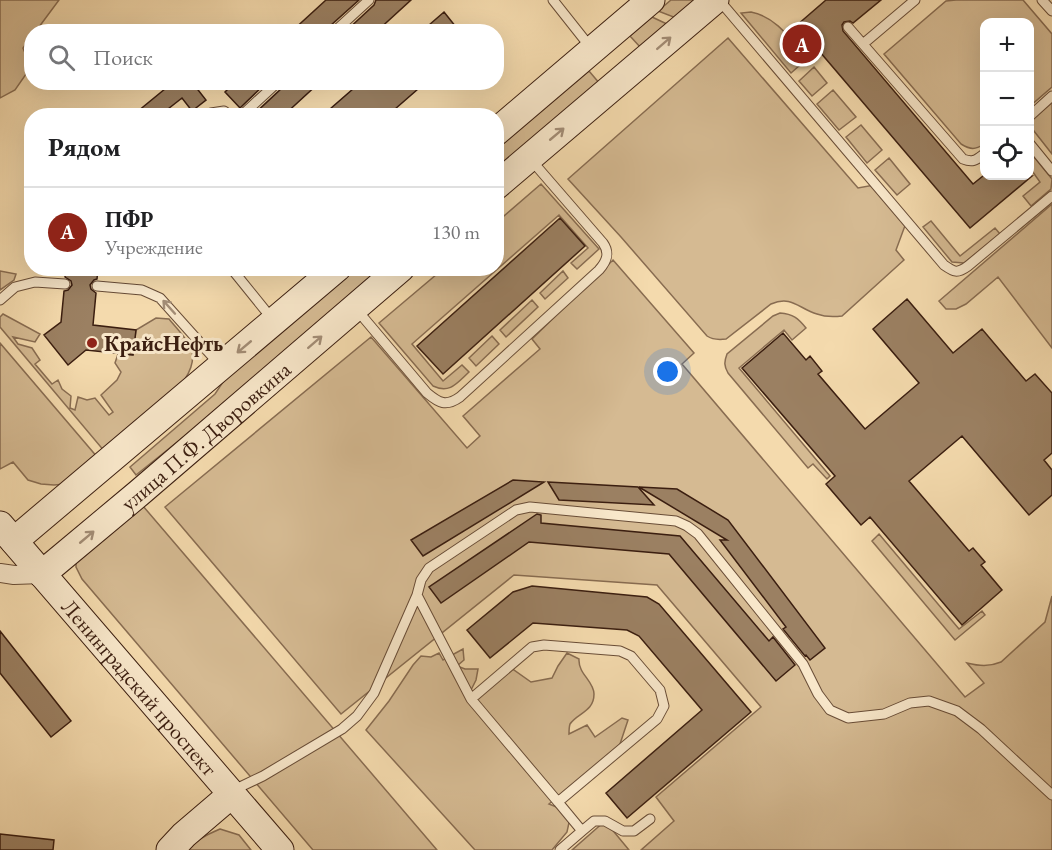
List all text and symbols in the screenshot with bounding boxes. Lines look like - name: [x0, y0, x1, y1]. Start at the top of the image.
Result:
- map controls: [980, 18, 1034, 180]
- button: +: [980, 18, 1034, 72]
- pin: A: [782, 22, 822, 66]
- search box: [24, 24, 504, 90]
- one-way arrow: [656, 37, 672, 50]
- icon: search: [45, 41, 78, 74]
- text: Поиск: [93, 43, 153, 72]
- button: −: [980, 72, 1034, 126]
- button: locate: [980, 126, 1034, 180]
- one-way arrow: [549, 127, 564, 141]
- text: Рядом: [48, 130, 121, 164]
- text: ПФР: [105, 205, 153, 234]
- text: A: [60, 219, 75, 245]
- text: 130 m: [432, 219, 480, 245]
- text: Учреждение: [105, 234, 203, 260]
- one-way arrow: [162, 300, 176, 315]
- place label: КрайсНефть: [104, 329, 223, 358]
- one-way arrow: [307, 335, 322, 349]
- marker: КрайсНефть: [85, 336, 99, 350]
- one-way arrow: [236, 341, 252, 354]
- street label: улица П.Ф. Дворовкина: [114, 355, 297, 517]
- your location: [653, 357, 682, 386]
- one-way arrow: [79, 530, 95, 543]
- street label: Ленинградский проспект: [55, 593, 224, 782]

